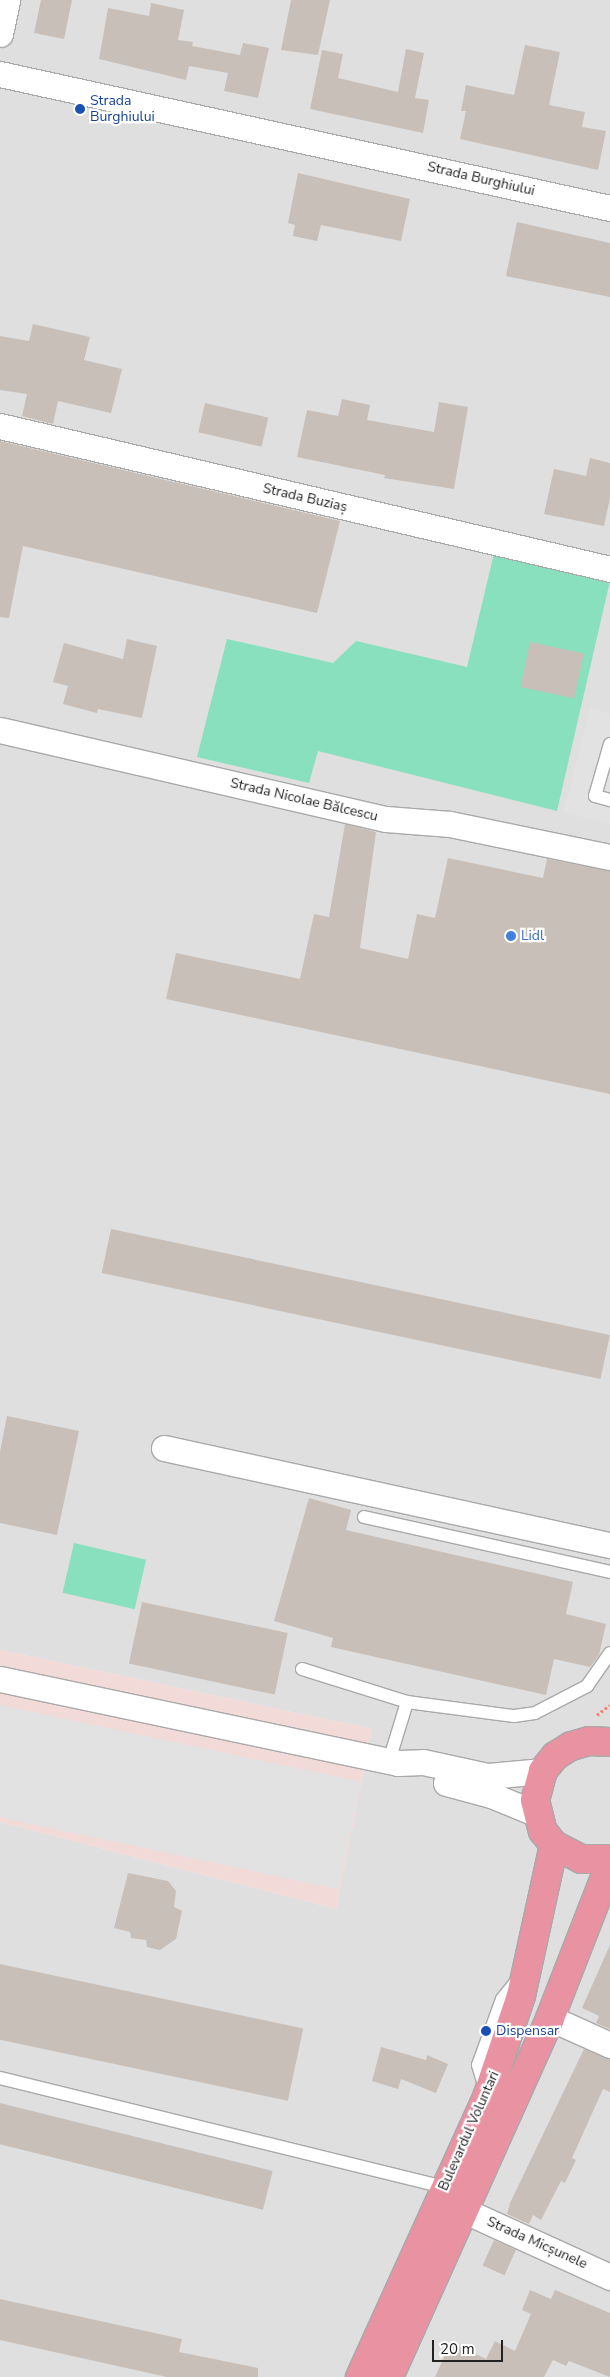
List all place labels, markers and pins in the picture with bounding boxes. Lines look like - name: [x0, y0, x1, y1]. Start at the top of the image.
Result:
- place label: Strada Burghiului: [90, 93, 155, 125]
- marker: Strada Burghiului: [74, 103, 86, 115]
- place label: Lidl: [521, 928, 544, 944]
- marker: Lidl: [505, 930, 517, 942]
- place label: Dispensar: [496, 2023, 559, 2039]
- marker: Dispensar: [480, 2025, 492, 2037]

